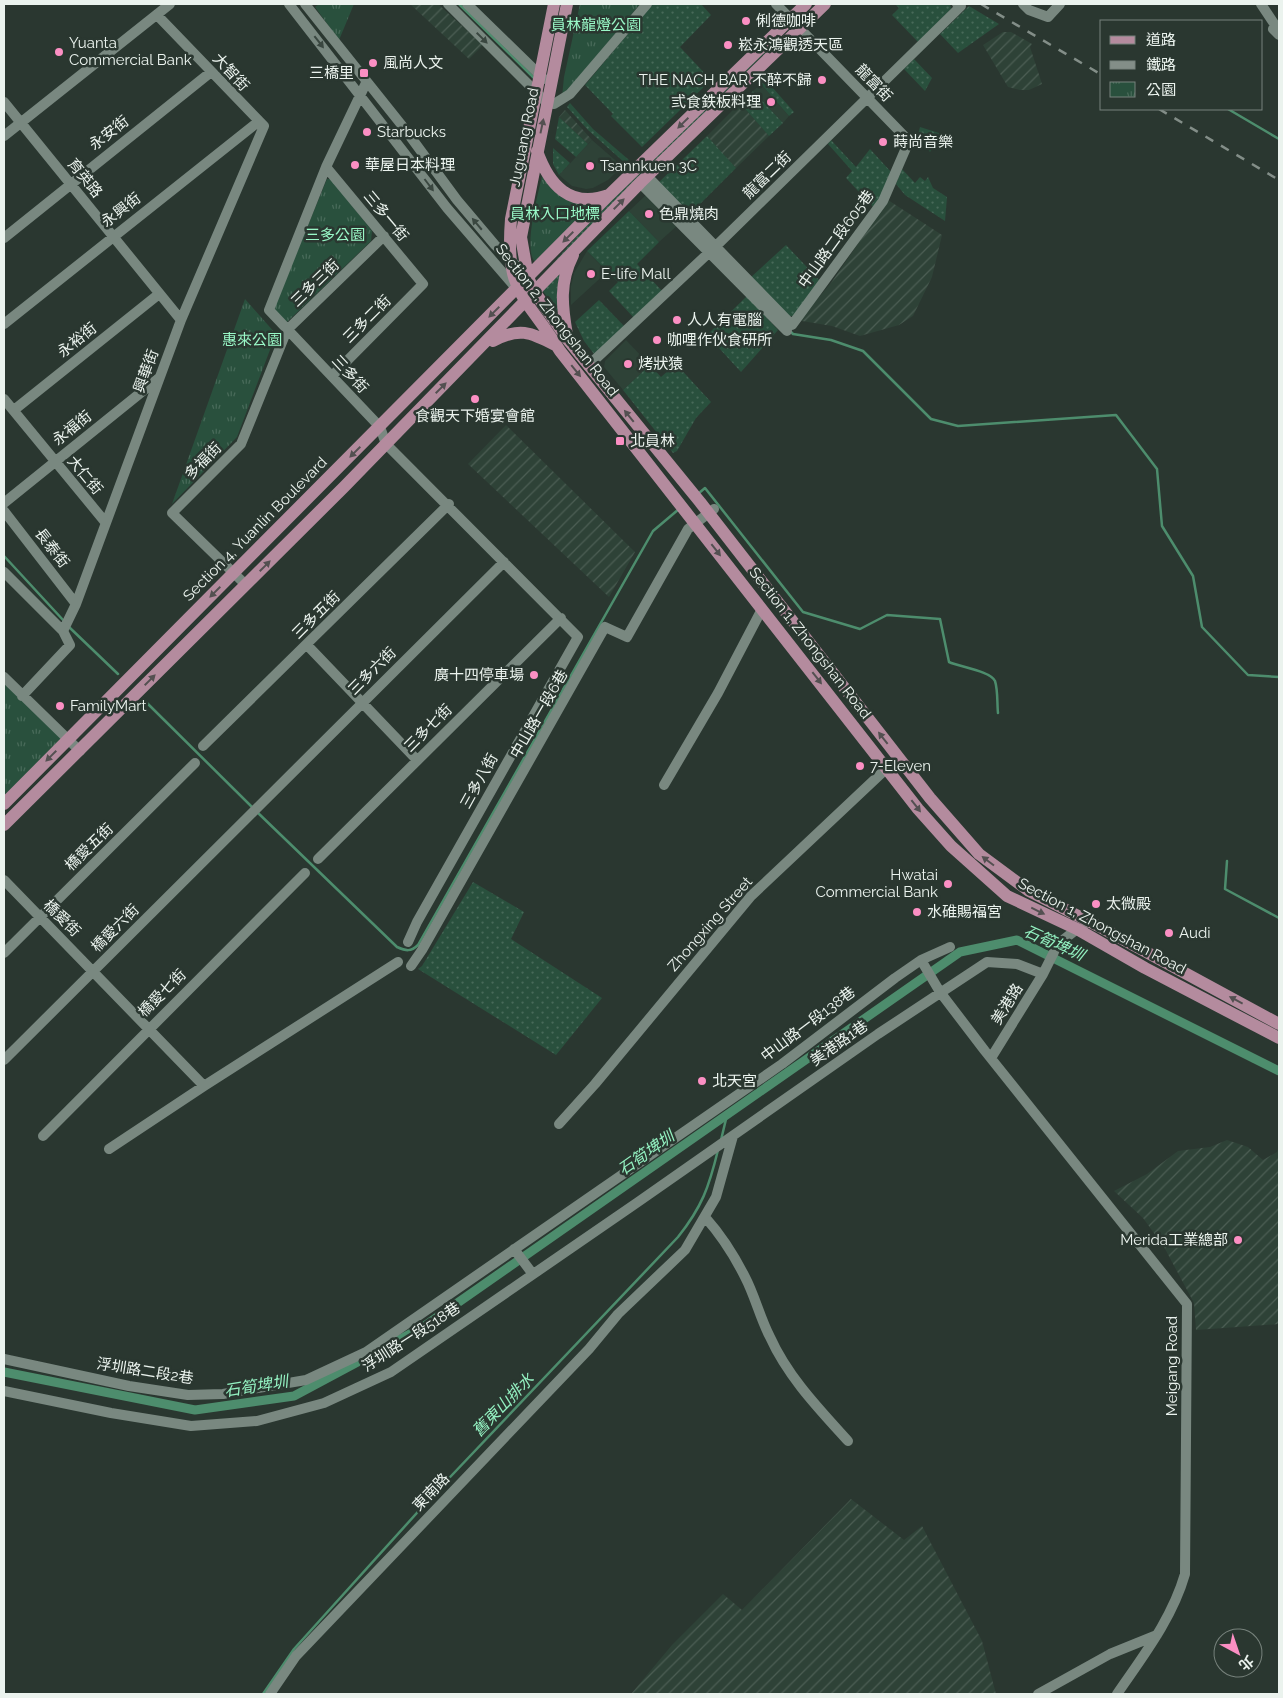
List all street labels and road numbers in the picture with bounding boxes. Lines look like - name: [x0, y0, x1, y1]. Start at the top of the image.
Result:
- street label: 大智街: [209, 49, 253, 95]
- street label: 龍富街: [852, 61, 896, 105]
- street label: Juguang Road: [506, 86, 542, 188]
- street label: 永安街: [86, 112, 132, 154]
- street label: 龍富二街: [739, 148, 795, 202]
- street label: 育英路: [64, 155, 106, 201]
- street label: 三多一街: [360, 187, 412, 245]
- street label: 中山路二段605巷: [795, 187, 877, 291]
- street label: 永興街: [98, 189, 144, 231]
- street label: Section 2, Zhongshan Road: [492, 240, 622, 400]
- street label: 三多三街: [287, 256, 343, 310]
- street label: 三多二街: [339, 291, 395, 347]
- street label: 永裕街: [54, 319, 100, 361]
- street label: 興華街: [130, 347, 162, 395]
- street label: 三多街: [328, 351, 372, 397]
- street label: 永福街: [49, 407, 95, 449]
- street label: 多福街: [181, 439, 225, 483]
- street label: 大仁街: [64, 452, 106, 498]
- street label: Section 4, Yuanlin Boulevard: [179, 453, 331, 605]
- street label: 長泰街: [31, 525, 73, 571]
- street label: Section 1, Zhongshan Road: [745, 564, 875, 722]
- street label: 三多五街: [288, 587, 344, 643]
- street label: 三多六街: [344, 643, 400, 699]
- street label: 中山路一段6巷: [506, 667, 572, 761]
- street label: 三多七街: [400, 700, 456, 756]
- street label: 三多八街: [457, 750, 501, 812]
- street label: 橋愛五街: [61, 820, 117, 874]
- street label: Zhongxing Street: [664, 873, 756, 975]
- street label: Section 1, Zhongshan Road: [1015, 874, 1189, 978]
- street label: 橋愛街: [40, 896, 84, 940]
- street label: 橋愛六街: [87, 900, 143, 956]
- street label: 橋愛七街: [134, 965, 190, 1021]
- street label: 美港路: [987, 980, 1027, 1028]
- street label: 中山路一段138巷: [757, 983, 859, 1065]
- street label: 美港路1巷: [807, 1017, 871, 1069]
- street label: 浮圳路一段518巷: [359, 1299, 463, 1375]
- street label: Meigang Road: [1163, 1316, 1181, 1416]
- street label: 浮圳路二段2巷: [95, 1354, 195, 1388]
- street label: 東南路: [409, 1470, 453, 1514]

